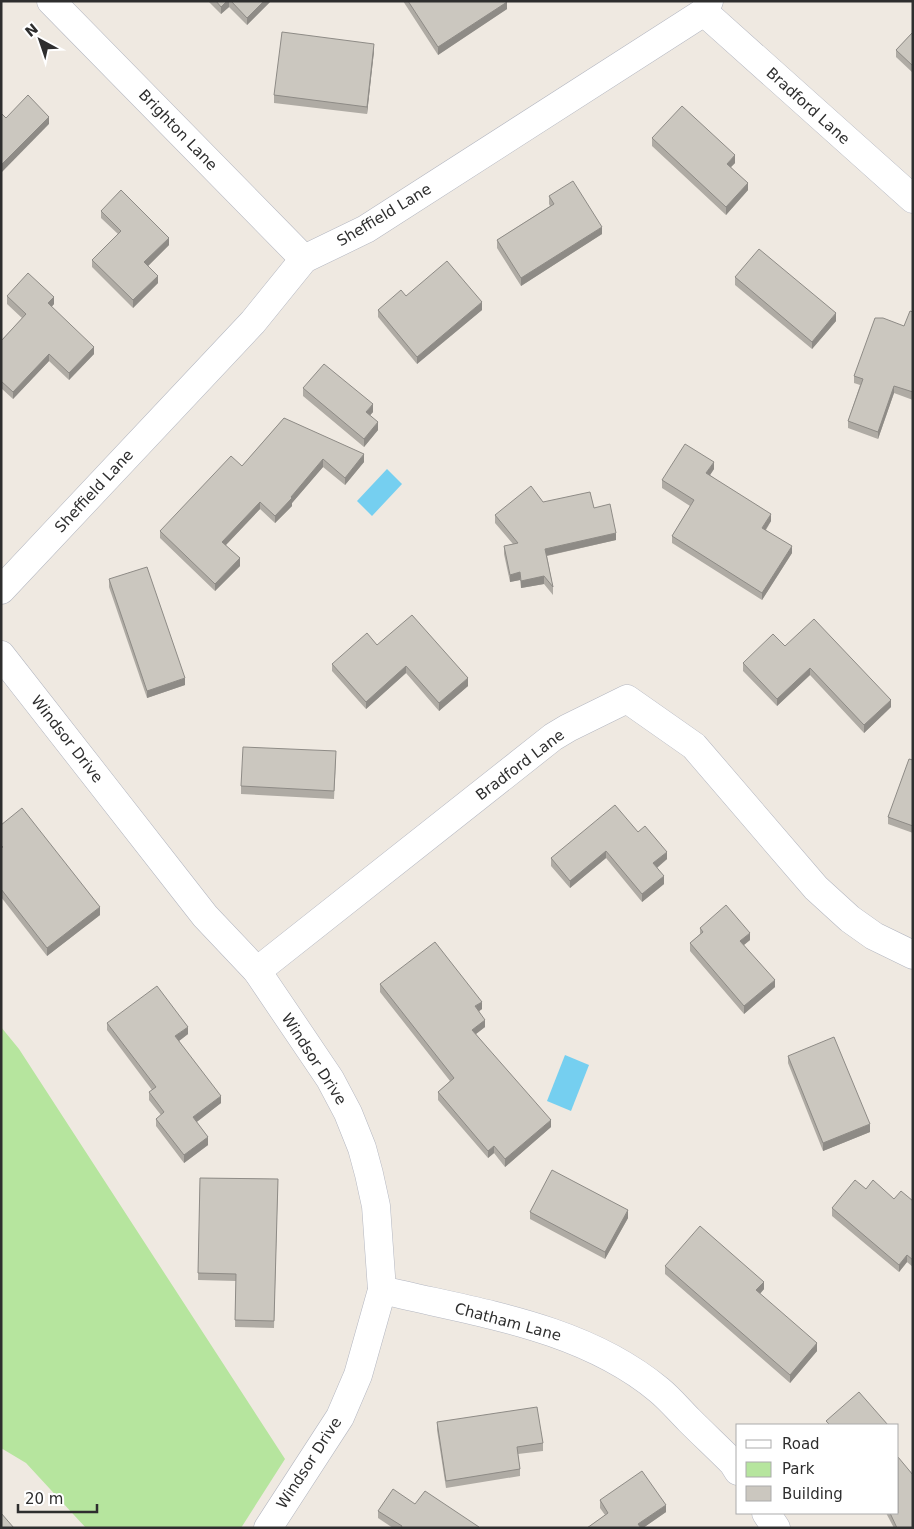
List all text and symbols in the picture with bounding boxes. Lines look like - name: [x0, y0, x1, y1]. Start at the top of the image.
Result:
- north arrow: [15, 15, 65, 65]
- text: N: [22, 20, 41, 40]
- street label: Bradford Lane: [763, 64, 853, 148]
- street label: Brighton Lane: [135, 86, 221, 174]
- street label: Sheffield Lane: [334, 180, 434, 250]
- street label: Sheffield Lane: [51, 446, 137, 536]
- street label: Windsor Drive: [27, 692, 107, 786]
- street label: Bradford Lane: [472, 726, 568, 804]
- street label: Windsor Drive: [278, 1010, 350, 1108]
- street label: Chatham Lane: [453, 1299, 563, 1345]
- street label: Windsor Drive: [273, 1414, 345, 1512]
- legend: [736, 1424, 899, 1514]
- text: Road: [782, 1435, 820, 1453]
- text: Park: [782, 1460, 815, 1478]
- scale bar: [18, 1482, 96, 1514]
- text: Building: [782, 1485, 843, 1503]
- text: 20 m: [25, 1490, 63, 1508]

